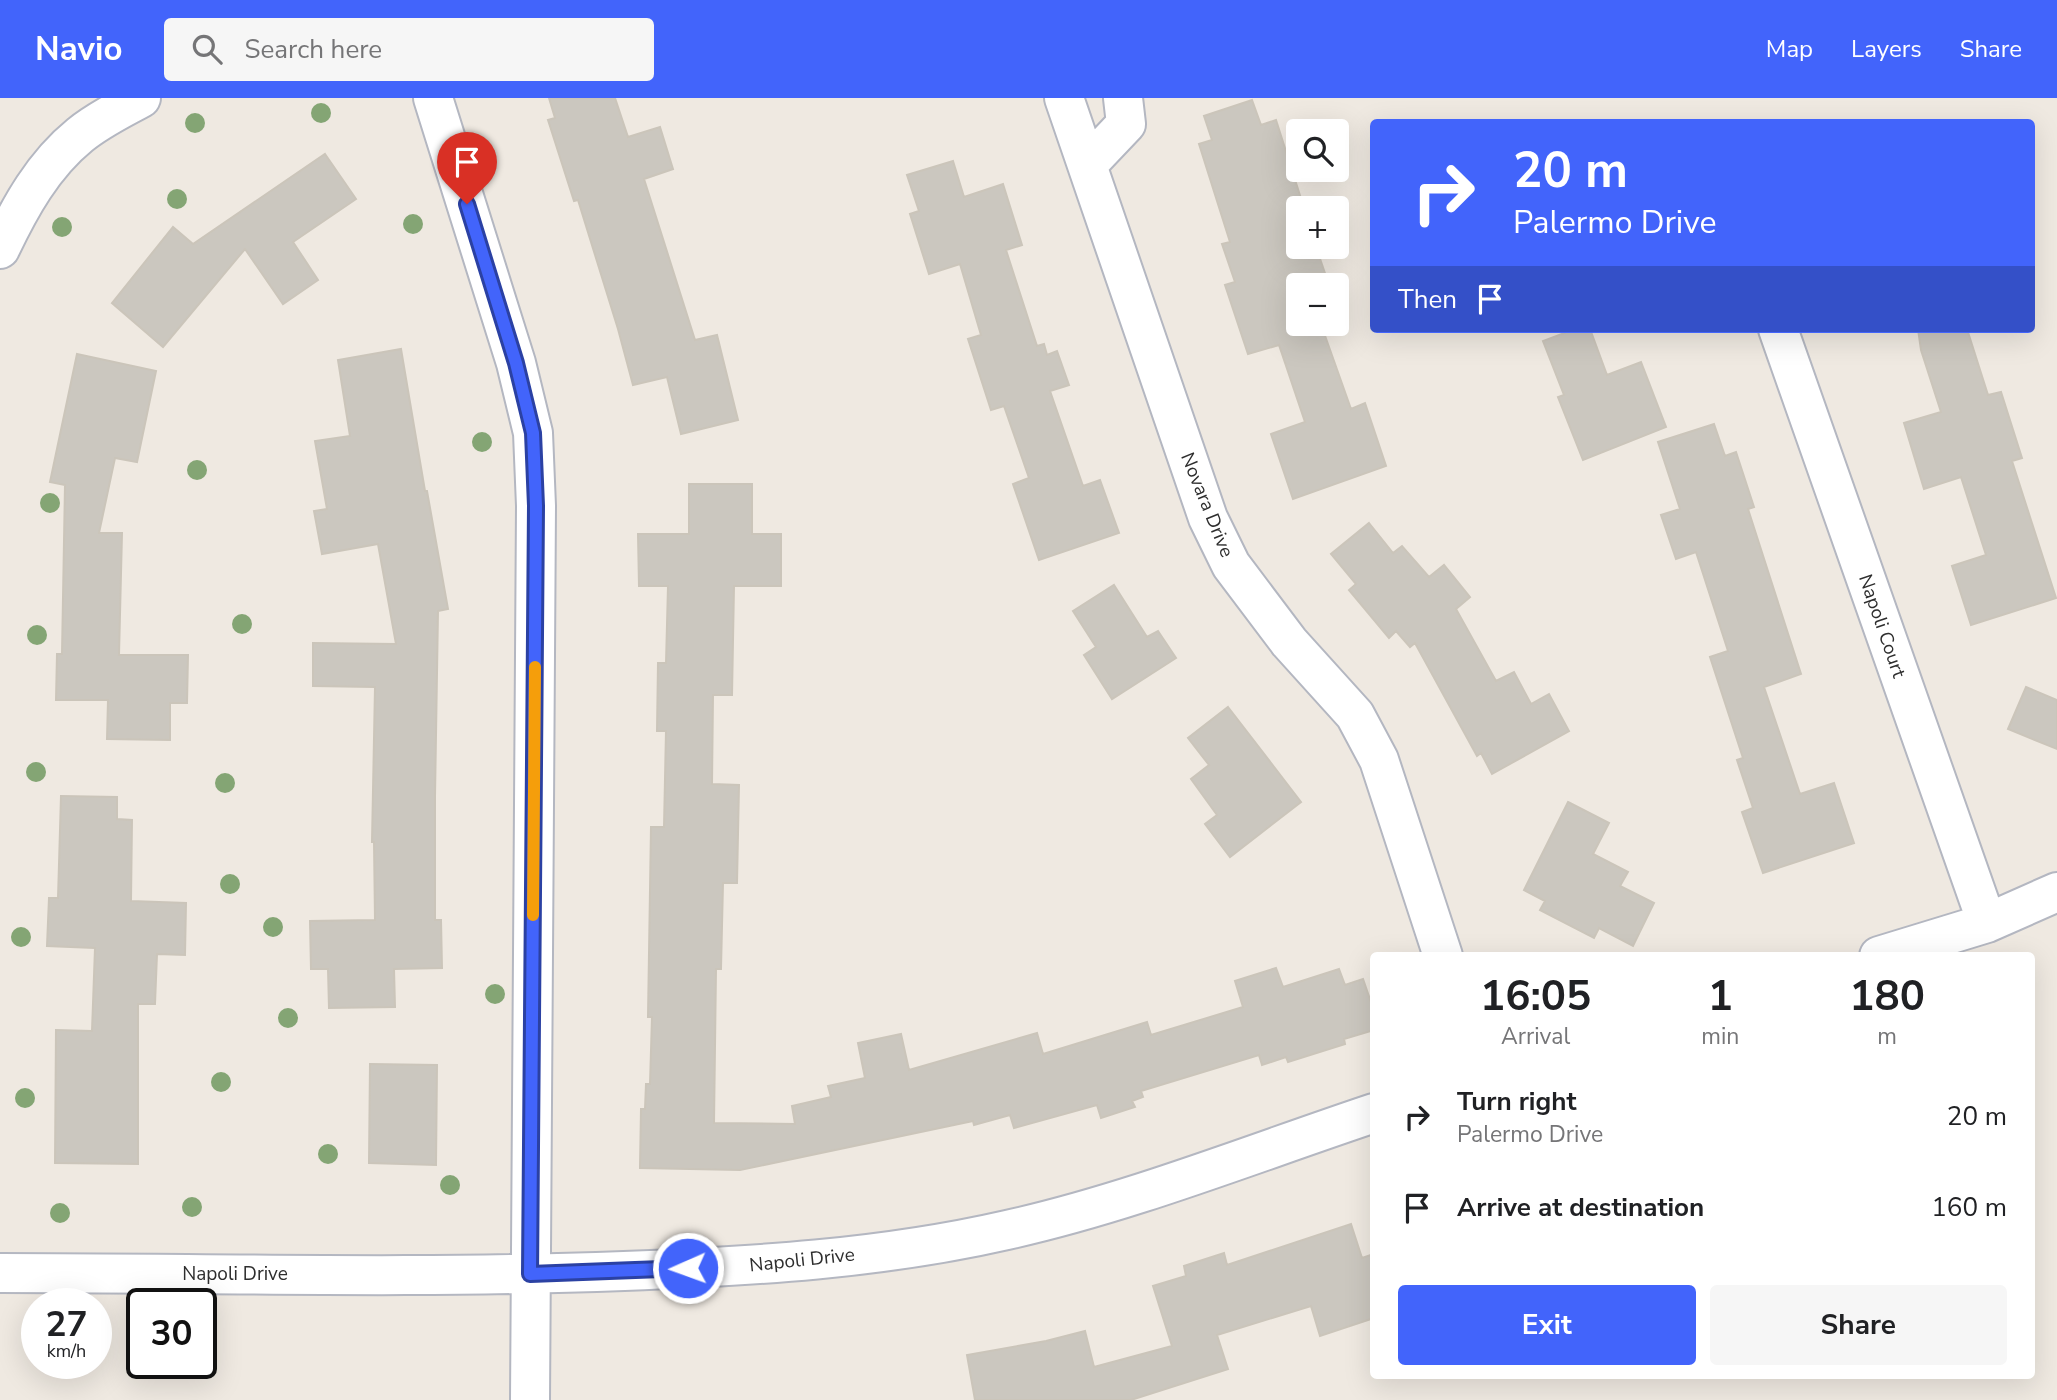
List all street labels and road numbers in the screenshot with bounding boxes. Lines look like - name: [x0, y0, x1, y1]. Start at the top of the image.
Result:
- street label: Novara Drive: [1174, 449, 1240, 561]
- street label: Napoli Court: [1852, 571, 1912, 682]
- street label: Napoli Drive: [748, 1242, 856, 1278]
- street label: Napoli Drive: [182, 1261, 288, 1287]

